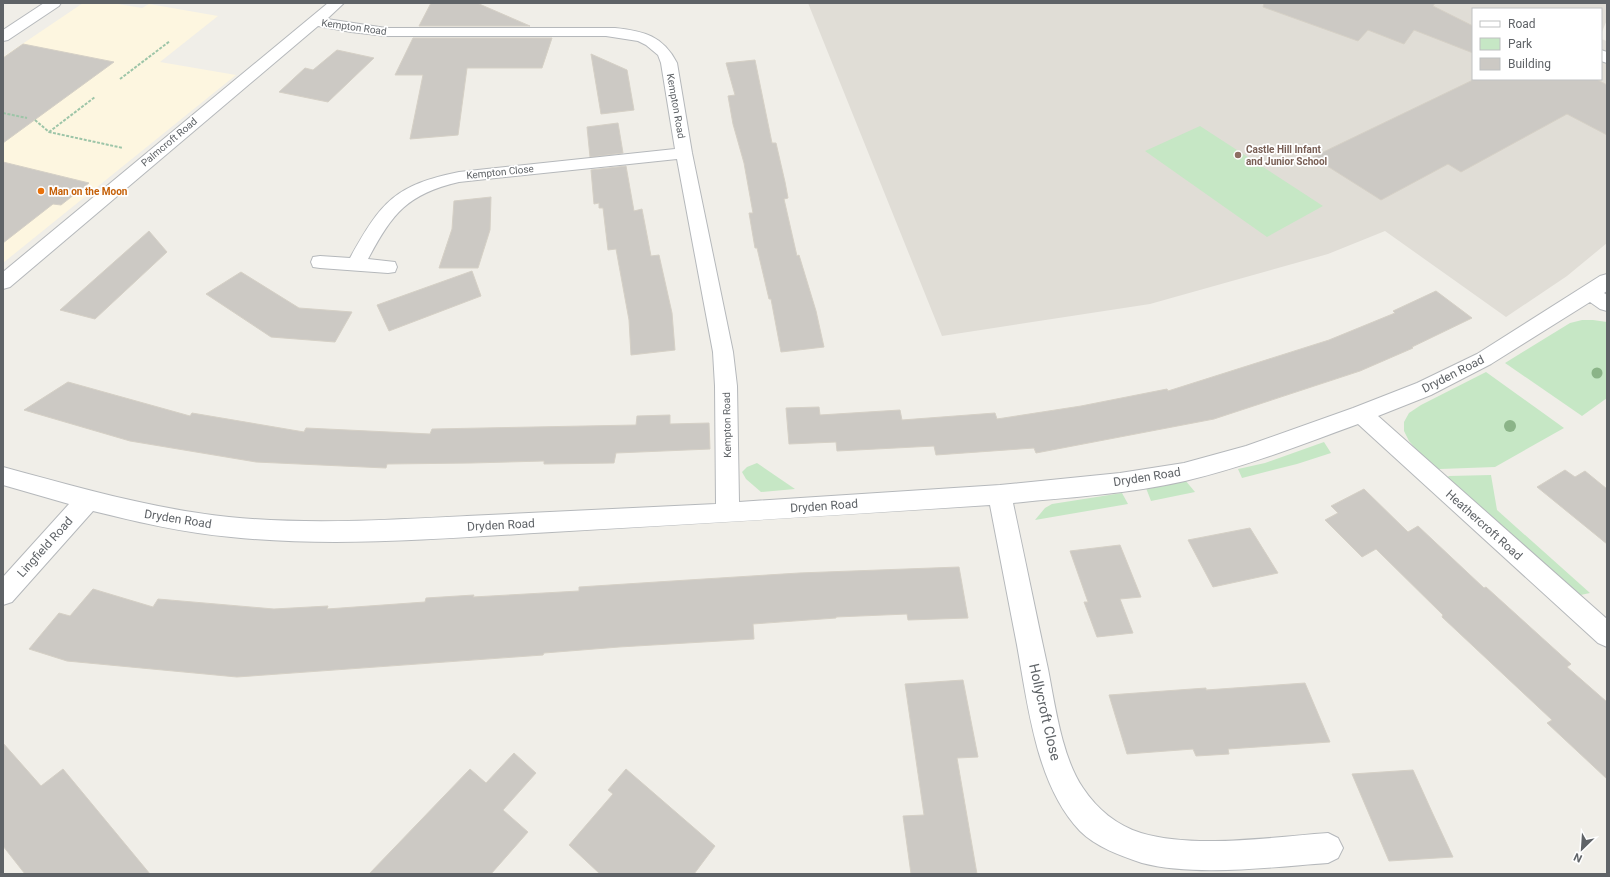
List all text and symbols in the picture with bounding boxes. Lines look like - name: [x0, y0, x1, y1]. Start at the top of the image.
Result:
- legend: [1472, 8, 1602, 80]
- street label: Kempton Road: [321, 17, 387, 37]
- text: Road: [1508, 17, 1536, 31]
- text: Park: [1508, 37, 1533, 51]
- text: Building: [1508, 57, 1551, 71]
- street label: Kempton Road: [665, 73, 687, 139]
- street label: Palmcroft Road: [139, 116, 199, 168]
- place label: Castle Hill Infant and Junior School: [1246, 144, 1328, 167]
- marker: Castle Hill Infant and Junior School: [1233, 150, 1243, 160]
- street label: Kempton Close: [466, 163, 534, 181]
- marker: Man on the Moon: [36, 186, 46, 196]
- place label: Man on the Moon: [49, 186, 128, 197]
- street label: Dryden Road: [1420, 352, 1486, 396]
- street label: Kempton Road: [721, 392, 733, 458]
- street label: Dryden Road: [1112, 465, 1182, 489]
- street label: Heathercroft Road: [1443, 487, 1525, 563]
- street label: Dryden Road: [790, 497, 858, 515]
- street label: Dryden Road: [143, 507, 213, 531]
- street label: Lingfield Road: [14, 514, 76, 580]
- street label: Dryden Road: [467, 516, 535, 534]
- street label: Hollycroft Close: [1026, 662, 1064, 762]
- north arrow: [1562, 829, 1602, 869]
- text: N: [1572, 850, 1584, 865]

